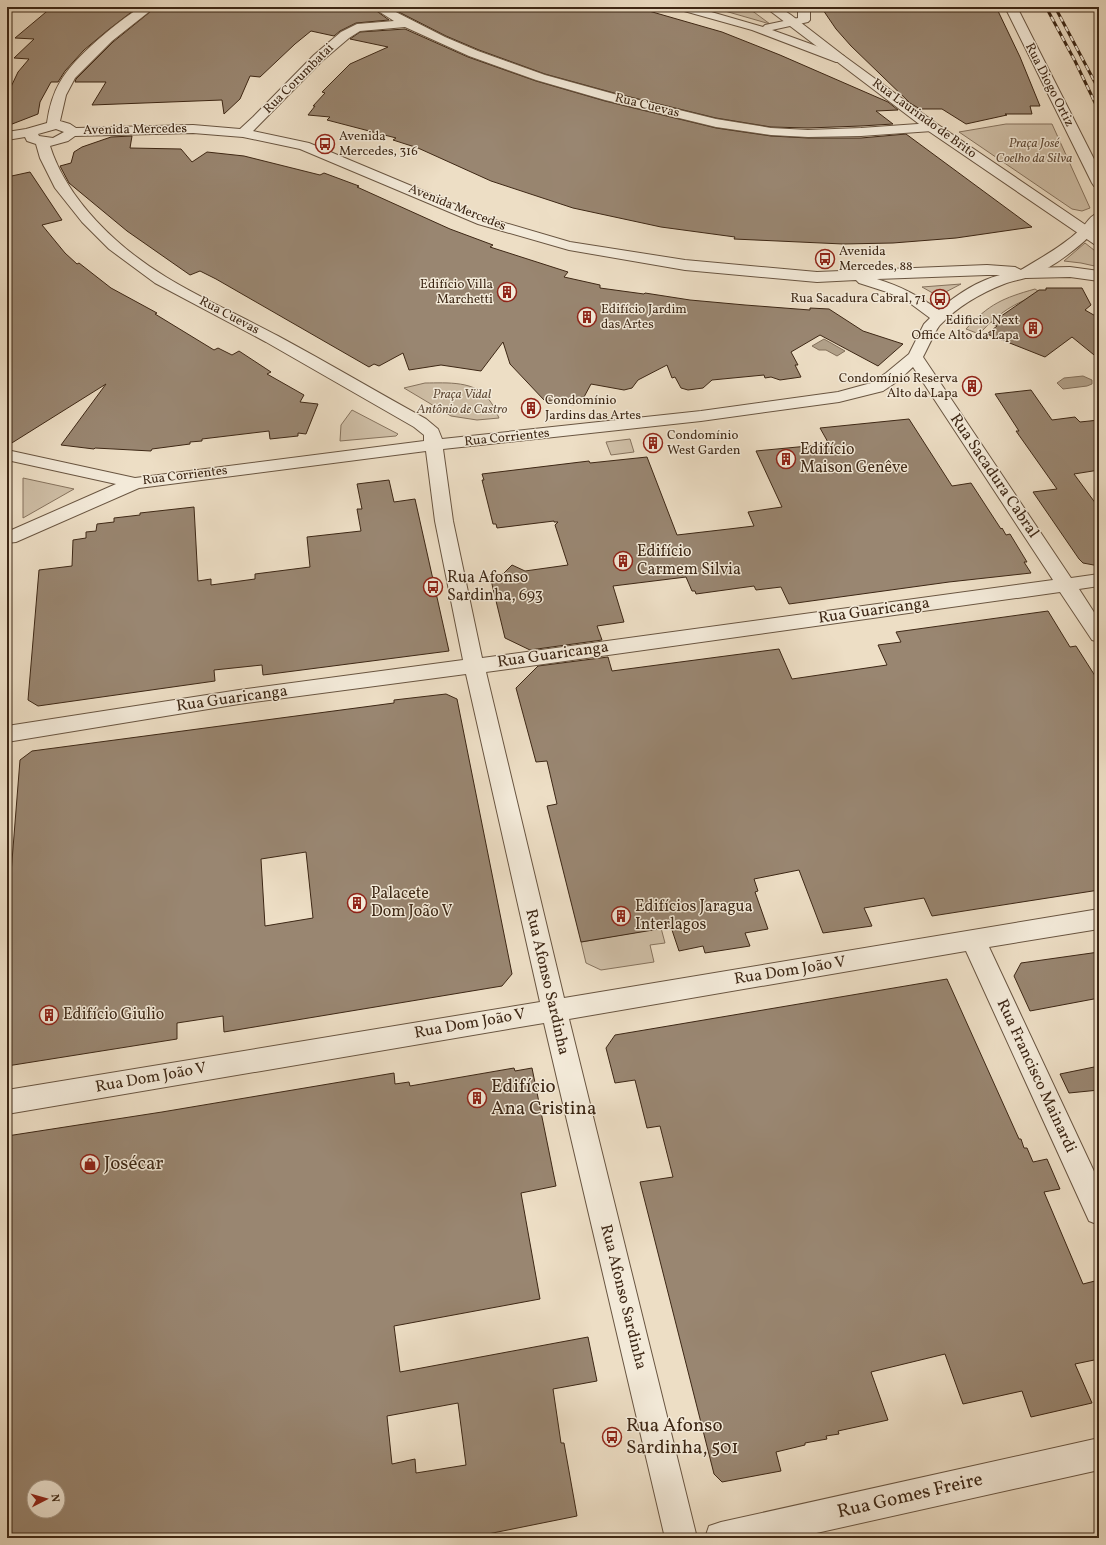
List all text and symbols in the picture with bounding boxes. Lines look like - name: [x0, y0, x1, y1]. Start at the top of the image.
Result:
- street label: Rua Corumbatai: [260, 40, 338, 118]
- street label: Rua Diogo Ortiz: [1020, 40, 1078, 130]
- street label: Rua Laurindo de Brito: [868, 75, 980, 163]
- street label: Rua Cuevas: [613, 89, 682, 123]
- street label: Avenida Mercedes: [83, 120, 187, 140]
- place label: Avenida Mercedes, 316: [339, 128, 418, 161]
- bus stop icon: Avenida Mercedes, 316: [314, 133, 336, 155]
- park label: Praça José Coelho da Silva: [996, 135, 1072, 168]
- street label: Avenida Mercedes: [405, 180, 509, 236]
- place label: Avenida Mercedes, 88: [839, 243, 913, 276]
- bus stop icon: Avenida Mercedes, 88: [814, 248, 836, 270]
- place label: Edifício Villa Marchetti: [420, 276, 493, 309]
- building icon: Edifício Villa Marchetti: [496, 281, 518, 303]
- bus stop icon: Rua Sacadura Cabral, 71: [929, 288, 951, 310]
- place label: Rua Sacadura Cabral, 71: [790, 290, 926, 308]
- street label: Rua Cuevas: [196, 293, 263, 340]
- place label: Edifício Jardim das Artes: [601, 301, 687, 334]
- building icon: Edifício Jardim das Artes: [576, 306, 598, 328]
- place label: Edificio Next Office Alto da Lapa: [912, 312, 1019, 345]
- building icon: Edificio Next Office Alto da Lapa: [1022, 317, 1044, 339]
- place label: Condomínio Reserva Alto da Lapa: [839, 370, 958, 403]
- building icon: Condomínio Reserva Alto da Lapa: [961, 375, 983, 397]
- park label: Praça Vidal Antônio de Castro: [416, 386, 507, 419]
- place label: Condomínio Jardins das Artes: [545, 392, 642, 425]
- building icon: Condomínio Jardins das Artes: [520, 397, 542, 419]
- street label: Rua Sacadura Cabral: [944, 409, 1044, 543]
- street label: Rua Corrientes: [463, 425, 551, 451]
- place label: Condomínio West Garden: [667, 427, 741, 460]
- building icon: Condomínio West Garden: [642, 432, 664, 454]
- place label: Edifício Maison Genêve: [800, 439, 908, 479]
- building icon: Edifício Maison Genêve: [775, 448, 797, 470]
- street label: Rua Corrientes: [141, 462, 229, 490]
- place label: Edifício Carmem Silvia: [637, 541, 741, 581]
- building icon: Edifício Carmem Silvia: [612, 550, 634, 572]
- place label: Rua Afonso Sardinha, 693: [447, 567, 543, 607]
- bus stop icon: Rua Afonso Sardinha, 693: [422, 576, 444, 598]
- street label: Rua Guaricanga: [817, 592, 931, 630]
- street label: Rua Guaricanga: [496, 636, 610, 674]
- street label: Rua Guaricanga: [175, 680, 289, 718]
- place label: Palacete Dom João V: [371, 883, 453, 923]
- building icon: Palacete Dom João V: [346, 892, 368, 914]
- place label: Edifícios Jaragua Interlagos: [635, 896, 753, 936]
- building icon: Edifícios Jaragua Interlagos: [610, 905, 632, 927]
- street label: Rua Afonso Sardinha: [520, 907, 574, 1057]
- street label: Rua Dom João V: [733, 951, 847, 991]
- street label: Rua Francisco Mainardi: [991, 996, 1081, 1157]
- street label: Rua Dom João V: [413, 1003, 527, 1045]
- building icon: Edifício Giulio: [38, 1004, 60, 1026]
- place label: Edifício Giulio: [63, 1004, 164, 1026]
- street label: Rua Dom João V: [94, 1057, 208, 1099]
- place label: Edifício Ana Cristina: [491, 1074, 596, 1122]
- building icon: Edifício Ana Cristina: [466, 1087, 488, 1109]
- place label: Josécar: [104, 1151, 163, 1177]
- shop icon: Josécar: [79, 1153, 101, 1175]
- street label: Rua Afonso Sardinha: [594, 1222, 652, 1372]
- place label: Rua Afonso Sardinha, 501: [626, 1413, 739, 1461]
- bus stop icon: Rua Afonso Sardinha, 501: [601, 1426, 623, 1448]
- street label: Rua Gomes Freire: [835, 1467, 985, 1525]
- north arrow: [26, 1479, 66, 1519]
- text: N: [47, 1493, 62, 1503]

